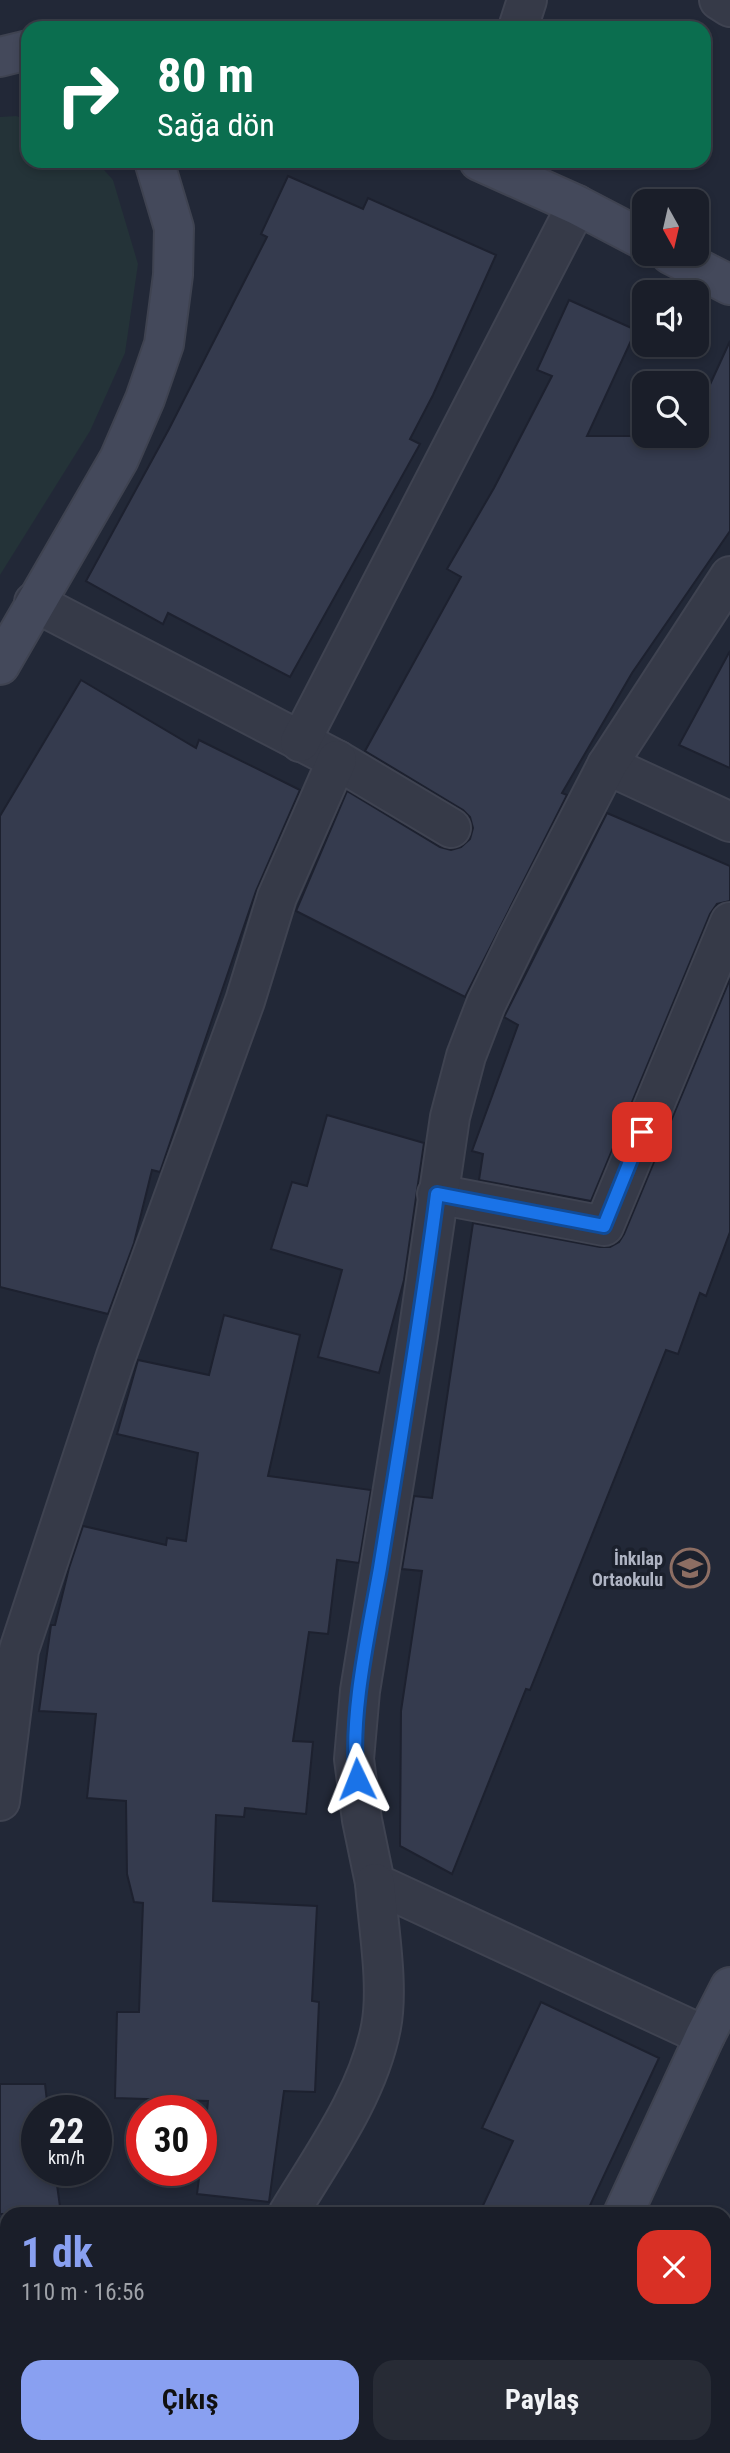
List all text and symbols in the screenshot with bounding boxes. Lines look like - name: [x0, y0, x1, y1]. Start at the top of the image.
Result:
- text: 80 m: [157, 47, 254, 104]
- icon: right: [42, 49, 133, 140]
- text: Sağa dön: [157, 106, 275, 144]
- north arrow: [632, 189, 709, 266]
- map controls: [632, 189, 709, 448]
- button: sound: [632, 280, 709, 357]
- button: search: [632, 371, 709, 448]
- pin: [612, 1102, 672, 1162]
- icon: arrive: [623, 1113, 661, 1151]
- school or university icon: İnkılap Ortaokulu: [669, 1547, 711, 1589]
- place label: İnkılap Ortaokulu: [592, 1548, 663, 1590]
- position arrow: [320, 1742, 394, 1816]
- speed limit sign: 30: [126, 2095, 217, 2186]
- text: 22: [49, 2111, 84, 2152]
- text: km/h: [48, 2147, 85, 2168]
- text: 1 dk: [21, 2228, 93, 2277]
- button: close: [637, 2230, 711, 2304]
- text: 110 m · 16:56: [21, 2279, 145, 2306]
- button: Çıkış: [21, 2360, 359, 2440]
- button: Paylaş: [373, 2360, 711, 2440]

